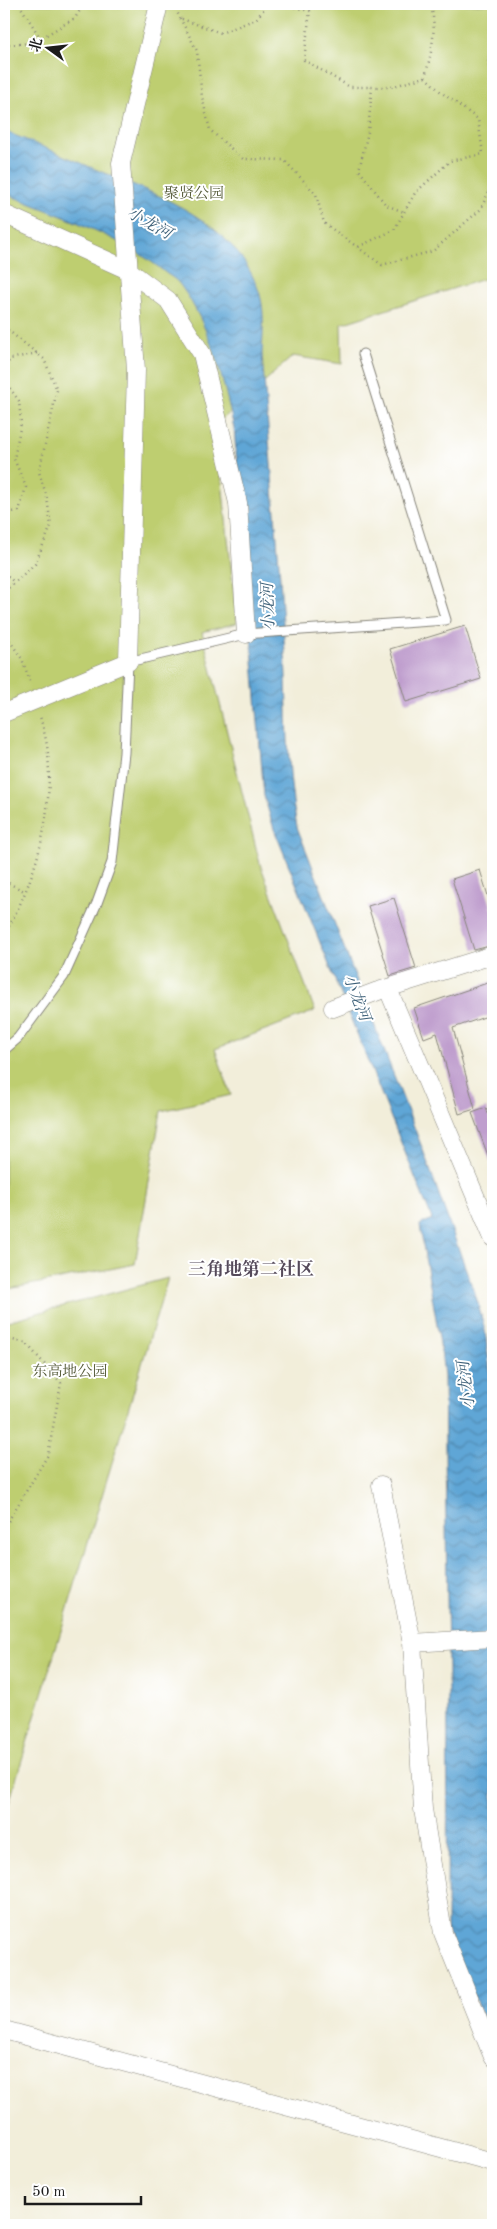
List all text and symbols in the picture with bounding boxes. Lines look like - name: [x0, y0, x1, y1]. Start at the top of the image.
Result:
- north arrow: [22, 22, 72, 72]
- text: 北: [27, 36, 45, 53]
- park label: 聚贤公园: [164, 185, 224, 202]
- water label: 小龙河: [124, 204, 177, 244]
- water label: 小龙河: [258, 580, 278, 631]
- water label: 小龙河: [340, 972, 375, 1026]
- district label: 三角地第二社区: [188, 1259, 314, 1279]
- water label: 小龙河: [454, 1357, 478, 1410]
- park label: 东高地公园: [32, 1363, 108, 1380]
- scale bar: [25, 2174, 141, 2206]
- text: 50 m: [32, 2185, 66, 2200]

